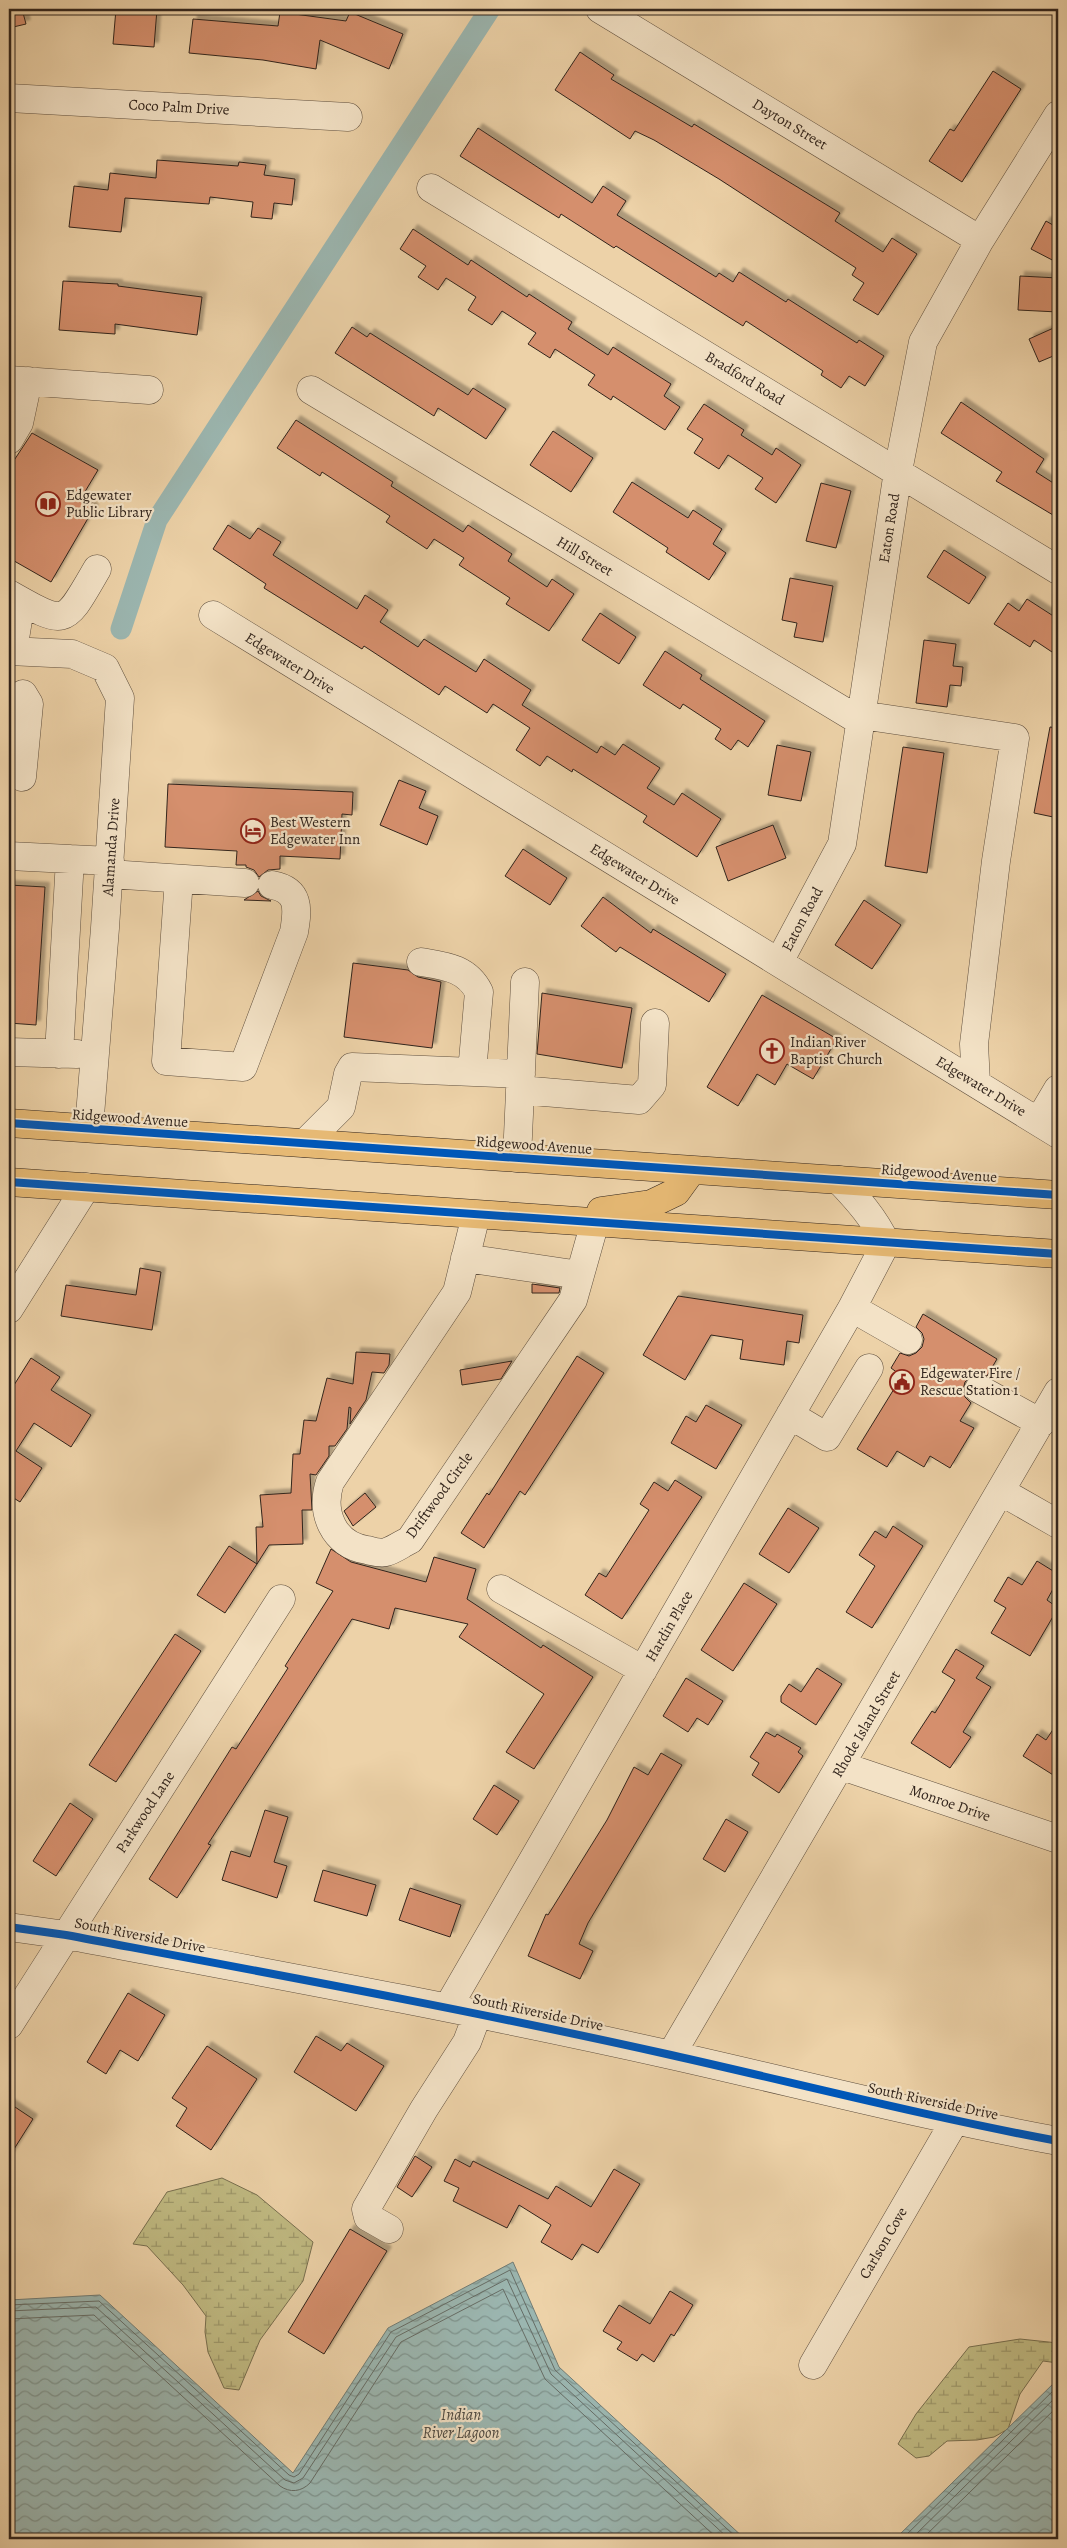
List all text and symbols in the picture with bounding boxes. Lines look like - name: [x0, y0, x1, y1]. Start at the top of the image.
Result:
- street label: Coco Palm Drive: [128, 94, 230, 120]
- street label: Dayton Street: [749, 94, 831, 154]
- street label: Bradford Road: [702, 346, 789, 410]
- place label: Edgewater Public Library: [66, 485, 152, 522]
- library icon: Edgewater Public Library: [35, 491, 61, 517]
- street label: Eaton Road: [874, 491, 905, 564]
- street label: Hill Street: [553, 531, 617, 581]
- street label: Edgewater Drive: [241, 627, 339, 699]
- street label: Alamanda Drive: [98, 797, 124, 898]
- place label: Best Western Edgewater Inn: [270, 812, 360, 849]
- hotel icon: Best Western Edgewater Inn: [240, 818, 266, 844]
- street label: Edgewater Drive: [586, 838, 684, 910]
- street label: Eaton Road: [777, 882, 828, 955]
- place label: Indian River Baptist Church: [790, 1032, 882, 1069]
- church icon: Indian River Baptist Church: [759, 1038, 785, 1064]
- street label: Edgewater Drive: [932, 1051, 1030, 1121]
- street label: Ridgewood Avenue: [71, 1104, 189, 1132]
- street label: Ridgewood Avenue: [475, 1131, 593, 1159]
- street label: Ridgewood Avenue: [880, 1159, 998, 1187]
- place label: Edgewater Fire / Rescue Station 1: [920, 1363, 1020, 1400]
- public building icon: Edgewater Fire / Rescue Station 1: [889, 1369, 915, 1395]
- street label: Driftwood Circle: [401, 1448, 477, 1542]
- street label: Hardin Place: [641, 1587, 698, 1665]
- street label: Rhode Island Street: [827, 1667, 905, 1781]
- street label: Parkwood Lane: [111, 1767, 179, 1857]
- street label: Monroe Drive: [907, 1780, 993, 1826]
- street label: South Riverside Drive: [73, 1912, 207, 1958]
- street label: South Riverside Drive: [471, 1988, 605, 2036]
- street label: South Riverside Drive: [866, 2077, 1000, 2125]
- street label: Carlson Cove: [854, 2203, 912, 2283]
- water label: Indian River Lagoon: [422, 2404, 500, 2444]

